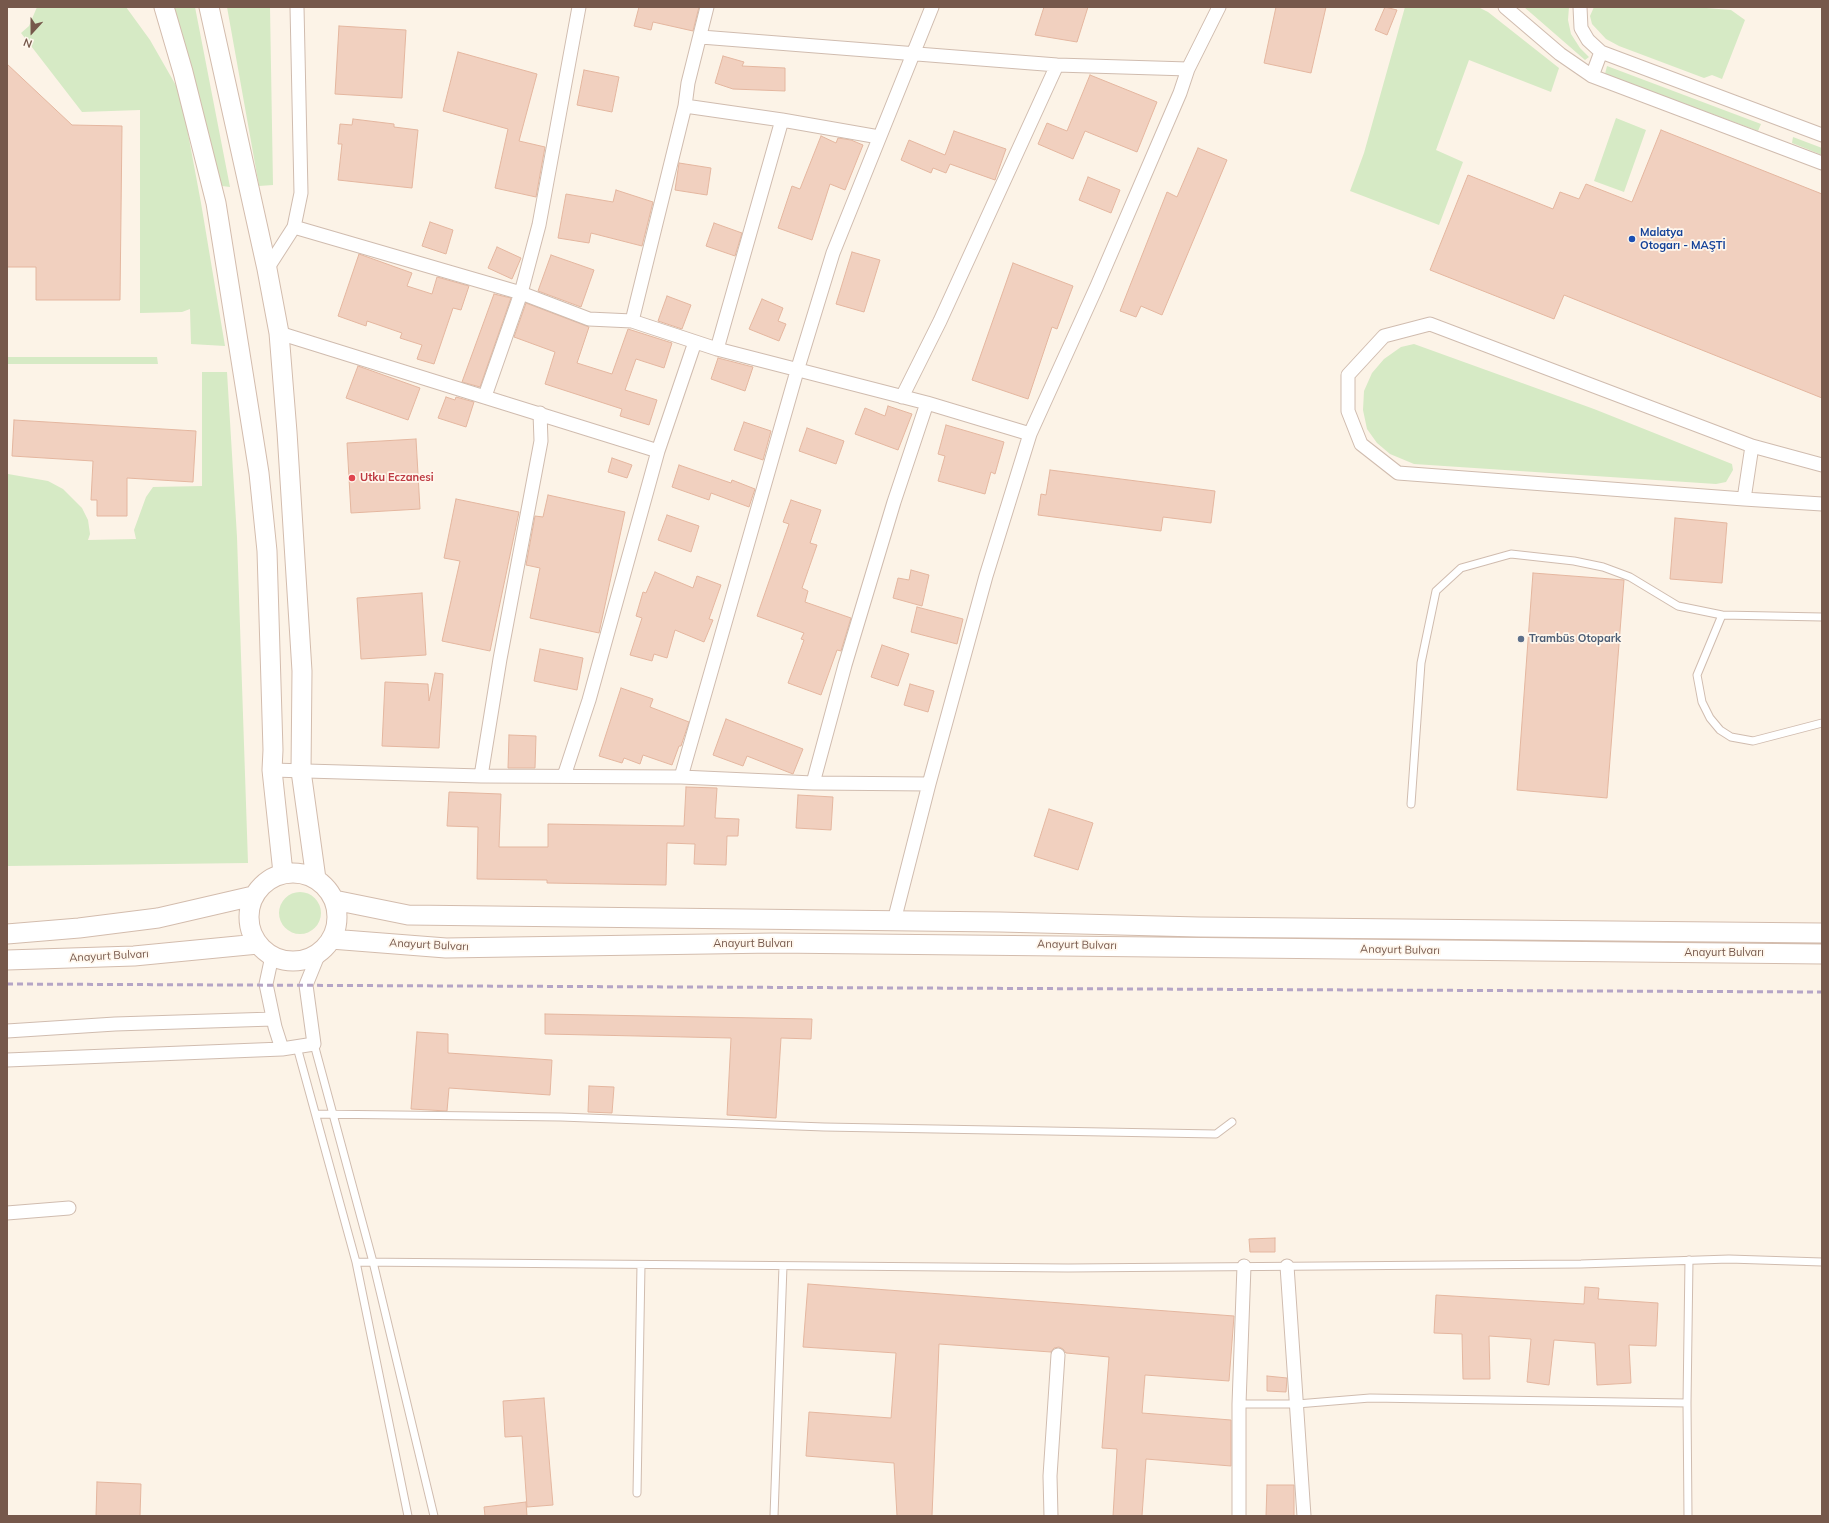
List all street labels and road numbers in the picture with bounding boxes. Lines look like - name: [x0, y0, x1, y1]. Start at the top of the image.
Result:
- street label: Anayurt Bulvarı: [389, 936, 469, 954]
- street label: Anayurt Bulvarı: [713, 937, 793, 951]
- street label: Anayurt Bulvarı: [1037, 938, 1117, 952]
- street label: Anayurt Bulvarı: [1360, 943, 1440, 957]
- street label: Anayurt Bulvarı: [1684, 946, 1764, 960]
- street label: Anayurt Bulvarı: [69, 947, 149, 965]

